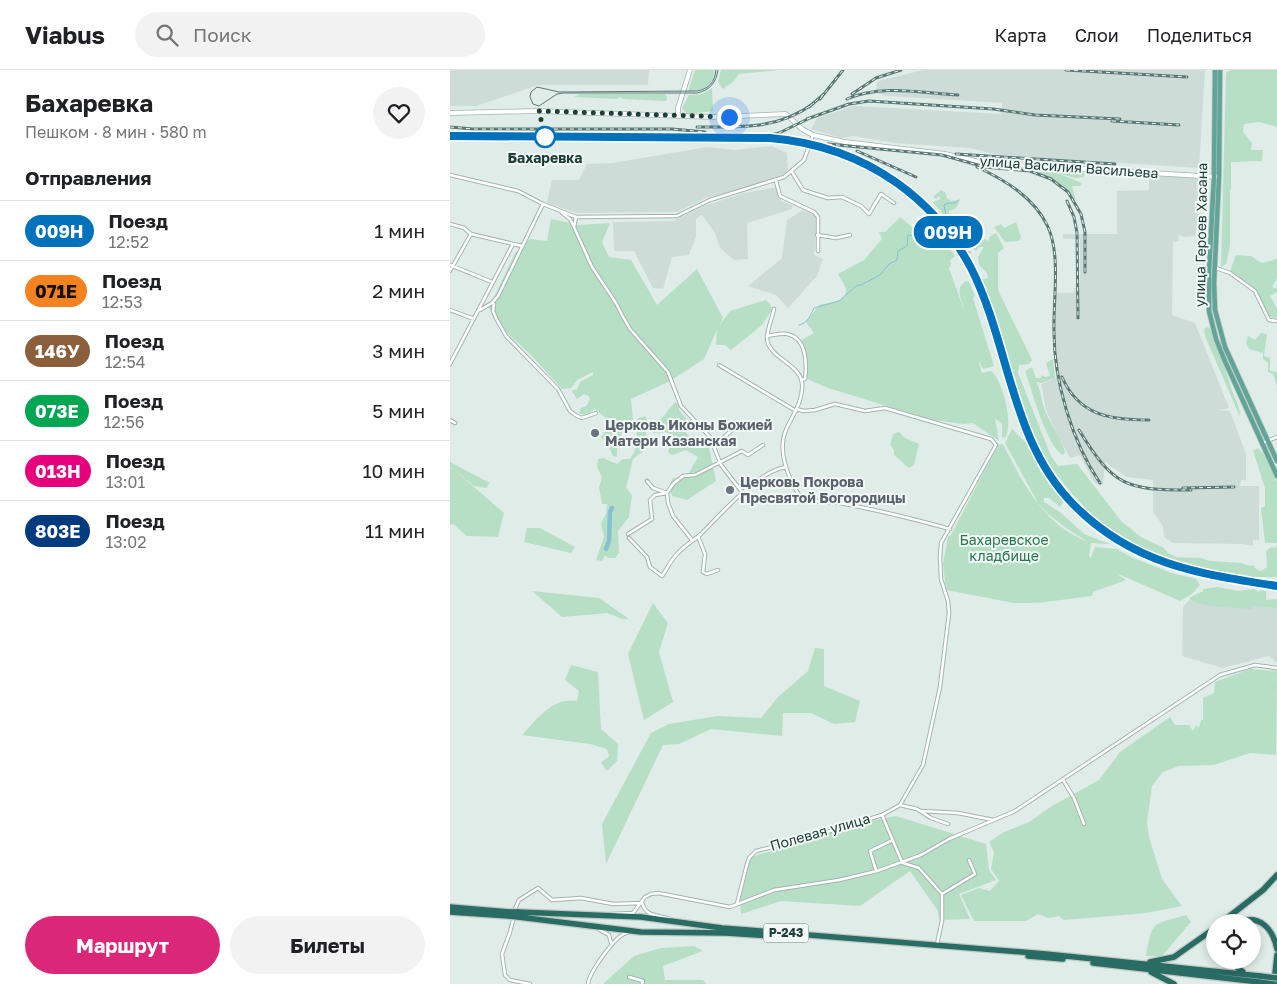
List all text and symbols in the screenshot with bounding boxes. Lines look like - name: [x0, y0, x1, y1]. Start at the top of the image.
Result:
- search box: [135, 12, 485, 57]
- text: Viabus: [25, 20, 105, 49]
- icon: search: [153, 21, 181, 49]
- text: Поиск: [193, 23, 252, 46]
- text: Карта: [995, 24, 1047, 46]
- text: Слои: [1075, 24, 1119, 46]
- text: Поделиться: [1147, 24, 1252, 46]
- button: heart: [373, 87, 425, 139]
- text: Бахаревка: [25, 88, 153, 117]
- your location: [717, 105, 742, 130]
- text: Пешком · 8 мин · 580 m: [25, 122, 207, 142]
- marker: Бахаревка: [534, 126, 556, 148]
- place label: Бахаревка: [508, 149, 582, 166]
- street label: улица Василия Васильева: [979, 152, 1159, 181]
- street label: улица Героев Хасана: [1191, 163, 1210, 307]
- text: Отправления: [25, 166, 151, 189]
- text: Поезд: [109, 209, 168, 232]
- line badge: 009Н: [913, 216, 983, 248]
- text: 1 мин: [374, 219, 425, 242]
- text: 009Н: [35, 220, 84, 242]
- text: 009Н: [924, 221, 972, 243]
- text: 12:52: [109, 232, 149, 252]
- text: Поезд: [102, 269, 161, 292]
- text: 2 мин: [372, 279, 425, 302]
- text: 071Е: [35, 280, 77, 302]
- text: 12:53: [102, 292, 143, 312]
- text: Поезд: [105, 329, 164, 352]
- text: 3 мин: [372, 339, 425, 362]
- text: 146У: [35, 340, 80, 362]
- text: 12:54: [105, 352, 146, 372]
- text: Поезд: [104, 389, 163, 412]
- text: 5 мин: [372, 399, 425, 422]
- text: 073Е: [35, 400, 79, 422]
- text: 12:56: [104, 412, 145, 432]
- place label: Церковь Иконы Божией Матери Казанская: [605, 416, 772, 449]
- marker: Церковь Иконы Божией Матери Казанская: [589, 427, 601, 439]
- text: Поезд: [106, 449, 165, 472]
- text: 10 мин: [362, 459, 425, 482]
- text: 013Н: [35, 460, 81, 482]
- text: 13:01: [106, 472, 145, 492]
- place label: Церковь Покрова Пресвятой Богородицы: [740, 473, 906, 506]
- marker: Церковь Покрова Пресвятой Богородицы: [724, 484, 736, 496]
- text: Поезд: [105, 509, 165, 532]
- text: 11 мин: [365, 519, 425, 542]
- text: 803Е: [35, 520, 80, 542]
- park label: Бахаревское кладбище: [959, 531, 1049, 564]
- text: 13:02: [105, 532, 147, 552]
- street label: Полевая улица: [768, 809, 872, 854]
- map controls: [1206, 914, 1261, 969]
- button: locate: [1206, 914, 1261, 969]
- button: Маршрут: [25, 916, 220, 974]
- button: Билеты: [230, 916, 425, 974]
- road number: Р-243: [764, 924, 808, 942]

